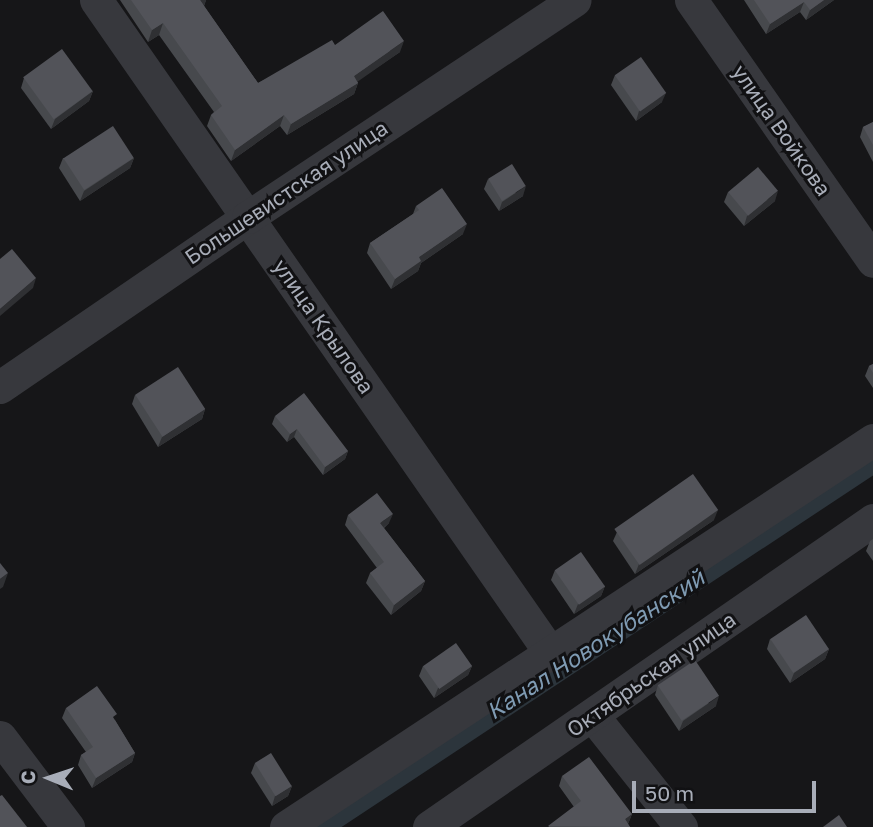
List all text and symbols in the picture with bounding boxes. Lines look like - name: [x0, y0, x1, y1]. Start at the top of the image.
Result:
- street label: улица Войкова: [727, 60, 837, 200]
- street label: Большевистская улица: [180, 115, 392, 269]
- street label: улица Крылова: [268, 254, 380, 398]
- water label: Канал Новокубанский: [481, 563, 709, 725]
- street label: Октябрьская улица: [562, 606, 740, 742]
- north arrow: [14, 743, 84, 813]
- scale bar: [635, 768, 819, 812]
- text: С: [16, 770, 39, 784]
- text: 50 m: [645, 780, 694, 806]

